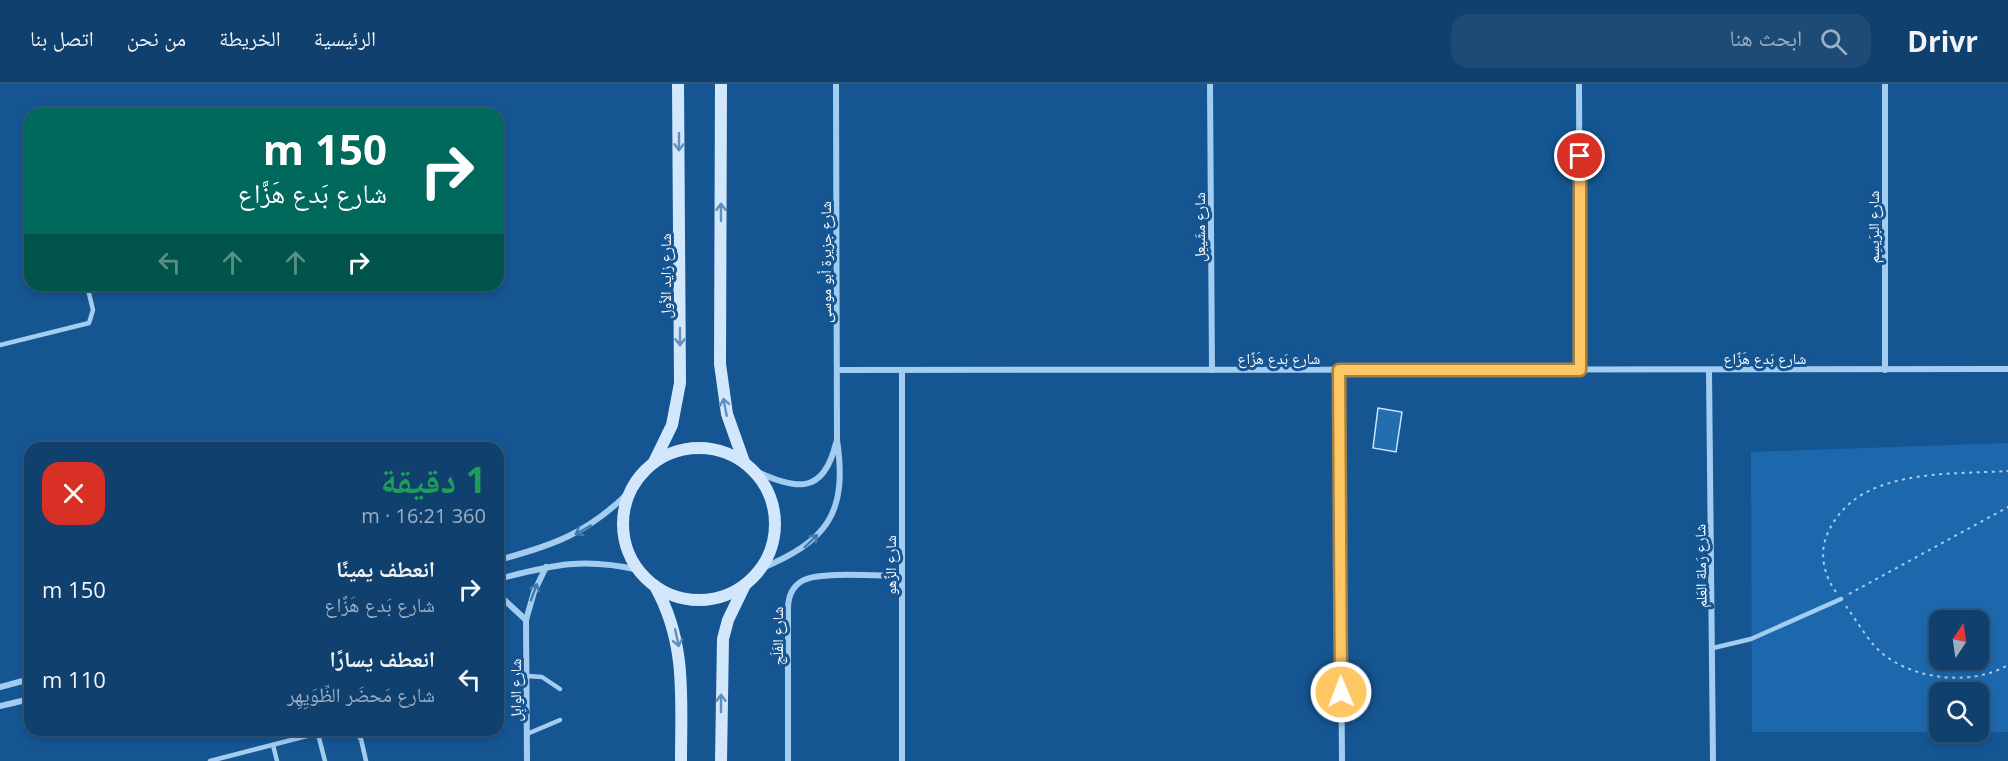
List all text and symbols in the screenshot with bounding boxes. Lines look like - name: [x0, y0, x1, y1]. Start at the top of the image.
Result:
- search box: [1451, 14, 1871, 68]
- text: ابحث هنا: [1730, 22, 1802, 52]
- text: Drivr: [1907, 22, 1978, 60]
- text: اتصل بنا: [30, 24, 94, 52]
- text: من نحن: [127, 24, 186, 52]
- text: الخريطة: [219, 24, 281, 52]
- text: الرئيسية: [314, 24, 376, 52]
- icon: search: [1817, 25, 1850, 58]
- text: 150 m: [263, 120, 387, 177]
- pin: [1554, 130, 1605, 181]
- icon: right: [408, 132, 486, 210]
- one-way arrow: [673, 132, 685, 152]
- icon: arrive: [1563, 139, 1596, 172]
- text: شارع بَدع هَزَّاع: [238, 174, 387, 211]
- street label: شارع البرَيسِم: [1863, 191, 1884, 263]
- street label: شارع مشَيعِل: [1189, 192, 1210, 262]
- street label: شارع جزيرة أبو موسى: [815, 201, 836, 323]
- one-way arrow: [715, 203, 727, 223]
- street label: شارع زايد الأول: [655, 233, 676, 319]
- icon: left: [153, 246, 186, 279]
- icon: ahead: [216, 246, 249, 279]
- icon: ahead: [279, 246, 312, 279]
- icon: right: [342, 246, 375, 279]
- one-way arrow: [674, 327, 686, 347]
- street label: شارع بَدع هَزَّاع: [1238, 348, 1321, 369]
- street label: شارع بَدع هَزَّاع: [1724, 348, 1807, 369]
- one-way arrow: [719, 397, 730, 417]
- text: 1 دقيقة: [380, 455, 486, 504]
- button: close: [42, 462, 105, 525]
- text: 360 m · 16:21: [361, 502, 486, 529]
- one-way arrow: [575, 524, 592, 536]
- street label: شارع رَملة العَلم: [1689, 524, 1712, 608]
- one-way arrow: [804, 534, 819, 548]
- street label: شارع الزَّهو: [880, 535, 901, 595]
- text: انعطف يمينًا: [336, 553, 435, 583]
- icon: right: [453, 573, 486, 606]
- text: 150 m: [42, 574, 106, 604]
- one-way arrow: [530, 583, 541, 602]
- text: شارع بَدع هَزَّاع: [324, 591, 435, 618]
- street label: شارع الفَلَج: [767, 607, 788, 665]
- north arrow: [1929, 610, 1989, 670]
- map controls: [1929, 610, 1989, 742]
- one-way arrow: [672, 628, 683, 648]
- text: انعطف يسارًا: [330, 643, 435, 673]
- street label: شارع الوابِل: [505, 659, 527, 721]
- position arrow: [1309, 660, 1373, 724]
- icon: left: [453, 663, 486, 696]
- text: 110 m: [42, 664, 106, 694]
- text: شارع مَحضَر الظِّوَيِهِر: [287, 681, 435, 708]
- button: search: [1929, 682, 1989, 742]
- one-way arrow: [715, 693, 727, 713]

